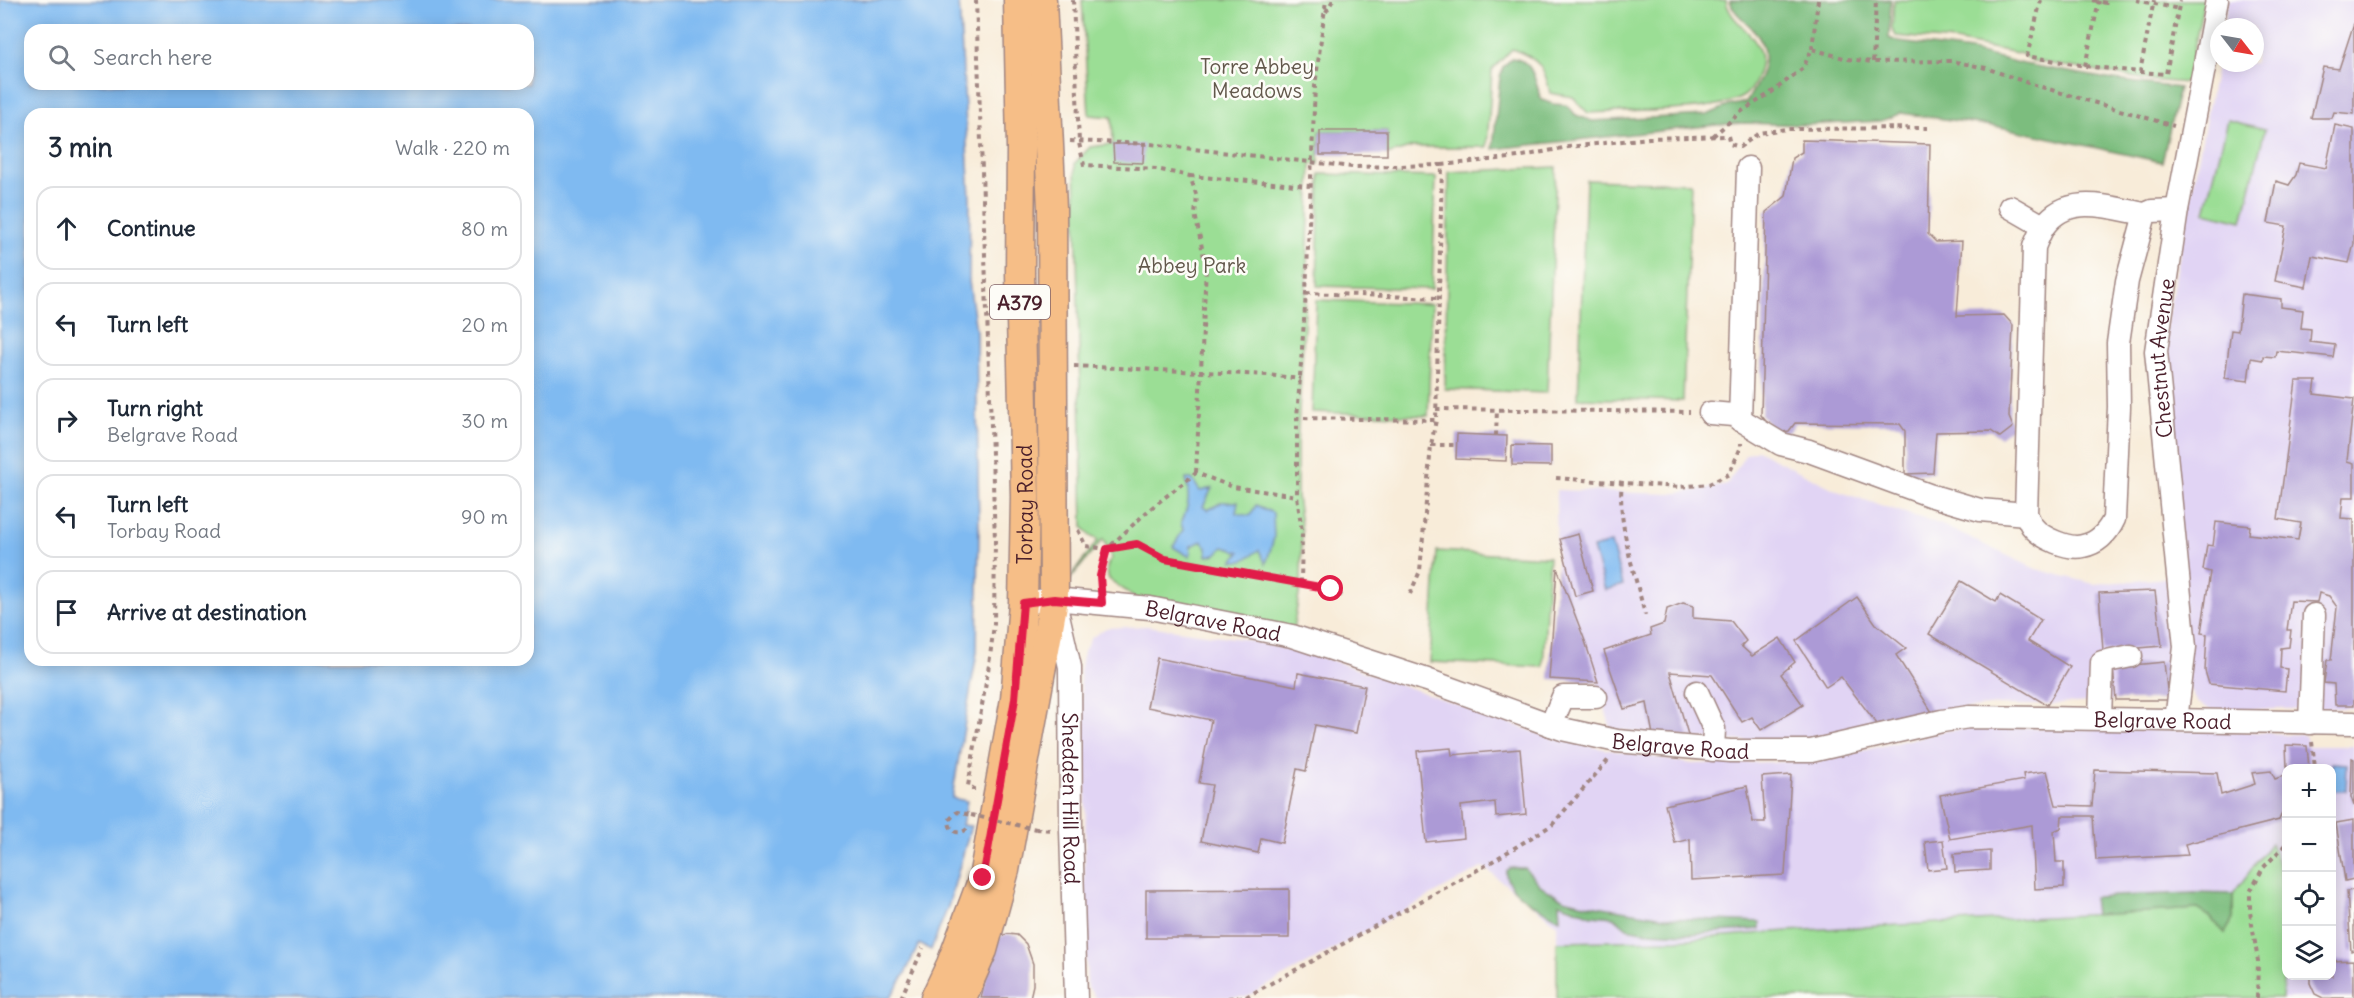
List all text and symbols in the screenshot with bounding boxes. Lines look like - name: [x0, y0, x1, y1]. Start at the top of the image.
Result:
- north arrow: [2210, 18, 2264, 72]
- search box: [24, 24, 534, 90]
- icon: search: [45, 41, 78, 74]
- text: Search here: [93, 43, 212, 71]
- park label: Torre Abbey Meadows: [1200, 53, 1314, 104]
- text: 3 min: [48, 131, 113, 164]
- text: Walk · 220 m: [395, 135, 510, 160]
- icon: ahead: [50, 212, 83, 245]
- text: Continue: [107, 214, 196, 242]
- text: 80 m: [461, 216, 508, 241]
- park label: Abbey Park: [1138, 252, 1246, 279]
- street label: Chestnut Avenue: [2142, 276, 2180, 439]
- road number: A379: [990, 285, 1050, 319]
- icon: left: [50, 308, 83, 341]
- text: Turn left: [107, 310, 188, 338]
- text: 20 m: [462, 312, 508, 337]
- text: Turn right: [107, 394, 203, 422]
- icon: right: [50, 404, 83, 437]
- text: 30 m: [461, 408, 508, 433]
- text: Belgrave Road: [107, 422, 238, 447]
- street label: Torbay Road: [1010, 444, 1039, 565]
- text: Turn left: [107, 490, 188, 518]
- icon: left: [50, 500, 83, 533]
- text: 90 m: [461, 504, 508, 529]
- text: Torbay Road: [107, 518, 221, 543]
- route start: [1317, 575, 1343, 601]
- street label: Belgrave Road: [1143, 594, 1283, 647]
- icon: arrive: [50, 596, 83, 629]
- text: Arrive at destination: [107, 598, 307, 626]
- street label: Belgrave Road: [2093, 705, 2232, 735]
- street label: Shedden Hill Road: [1057, 712, 1086, 885]
- street label: Belgrave Road: [1611, 727, 1749, 765]
- map controls: [2282, 764, 2336, 980]
- button: +: [2282, 764, 2336, 818]
- button: −: [2282, 818, 2336, 872]
- route end: [969, 864, 995, 890]
- button: locate: [2282, 872, 2336, 926]
- button: layers: [2282, 926, 2336, 980]

